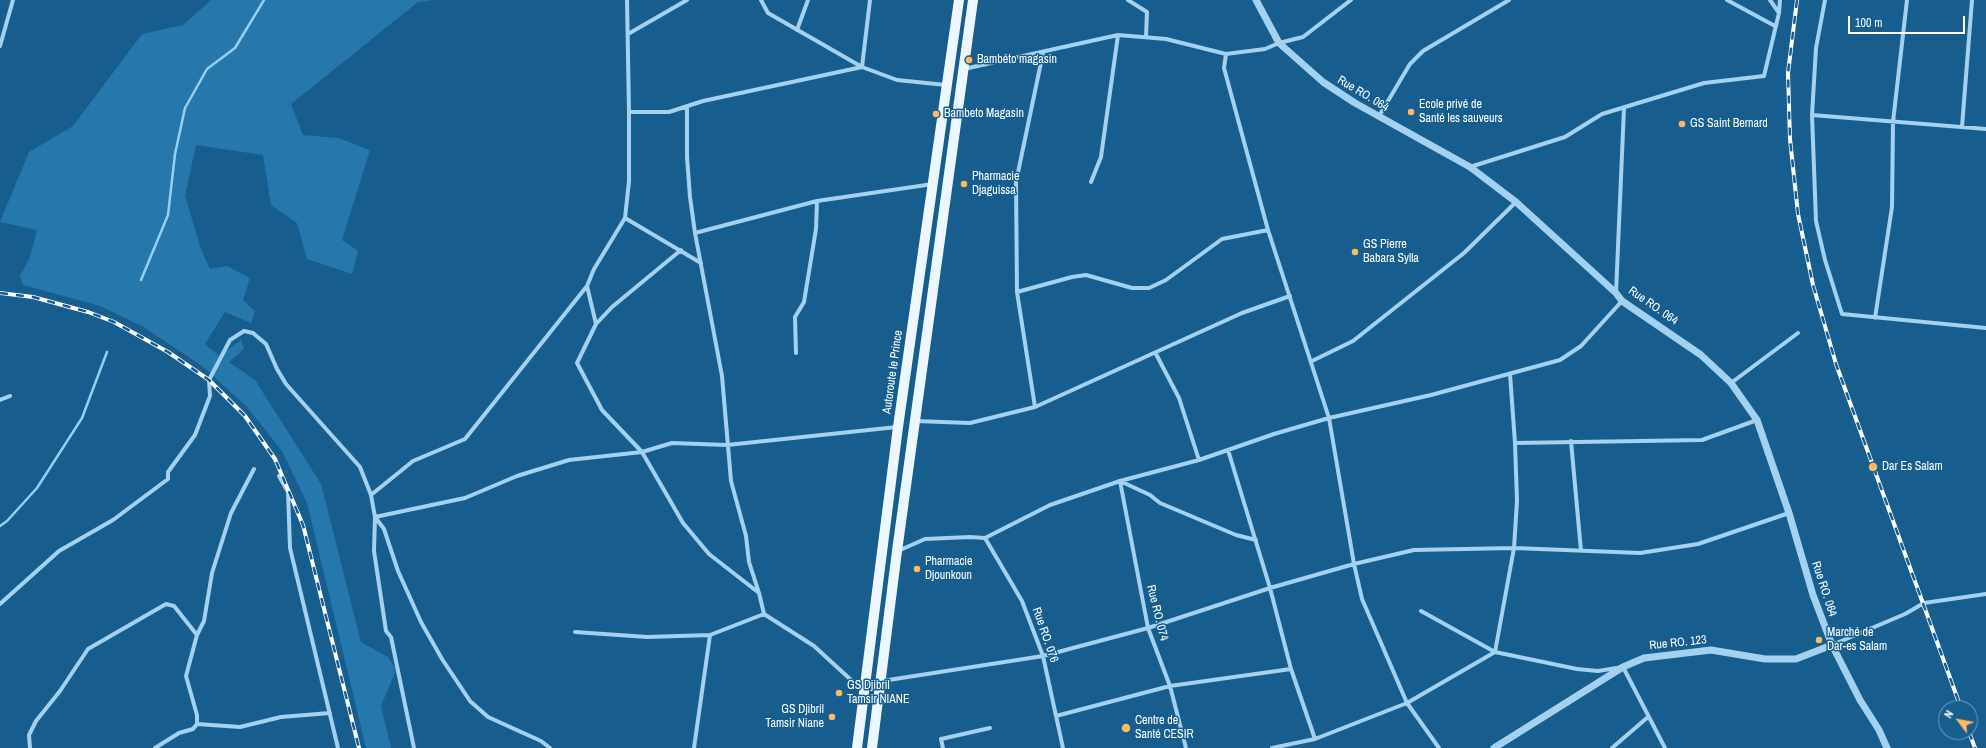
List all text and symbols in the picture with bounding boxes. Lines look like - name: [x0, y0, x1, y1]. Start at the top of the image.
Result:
- scale bar: [1850, 8, 1967, 34]
- text: 100 m: [1855, 15, 1882, 31]
- place label: Bambéto magasin: [977, 53, 1057, 67]
- marker: Bambéto magasin: [964, 55, 974, 65]
- street label: Rue RO. 064: [1335, 73, 1391, 115]
- place label: Ecole privé de Santé les sauveurs: [1419, 98, 1503, 126]
- place label: Bambeto Magasin: [944, 107, 1024, 121]
- marker: Ecole privé de Santé les sauveurs: [1406, 107, 1416, 117]
- marker: Bambeto Magasin: [931, 109, 941, 119]
- place label: GS Saint Bernard: [1690, 117, 1768, 131]
- marker: GS Saint Bernard: [1677, 119, 1687, 129]
- place label: Pharmacie Djaguissa: [972, 170, 1020, 198]
- marker: Pharmacie Djaguissa: [959, 179, 969, 189]
- place label: GS Pierre Babara Sylla: [1363, 238, 1419, 266]
- marker: GS Pierre Babara Sylla: [1350, 247, 1360, 257]
- street label: Rue RO. 064: [1625, 284, 1681, 328]
- street label: Autoroute le Prince: [880, 329, 906, 415]
- place label: Dar Es Salam: [1882, 460, 1943, 474]
- marker: Dar Es Salam: [1867, 461, 1879, 473]
- place label: Pharmacie Djounkoun: [925, 555, 973, 583]
- street label: Rue RO. 064: [1808, 559, 1840, 619]
- marker: Pharmacie Djounkoun: [912, 564, 922, 574]
- street label: Rue RO. 074: [1143, 583, 1171, 643]
- street label: Rue RO. 076: [1029, 606, 1061, 664]
- place label: Marché de Dar-es Salam: [1827, 626, 1887, 654]
- street label: Rue RO. 123: [1649, 633, 1707, 653]
- marker: Marché de Dar-es Salam: [1814, 635, 1824, 645]
- place label: GS Djibril Tamsir NIANE: [847, 679, 910, 707]
- marker: GS Djibril Tamsir NIANE: [834, 688, 844, 698]
- north arrow: [1938, 700, 1978, 740]
- place label: GS Djibril Tamsir Niane: [765, 703, 824, 731]
- text: N: [1941, 708, 1956, 721]
- marker: GS Djibril Tamsir Niane: [827, 712, 837, 722]
- place label: Centre de Santé CESIR: [1135, 714, 1194, 742]
- marker: Centre de Santé CESIR: [1120, 722, 1132, 734]

